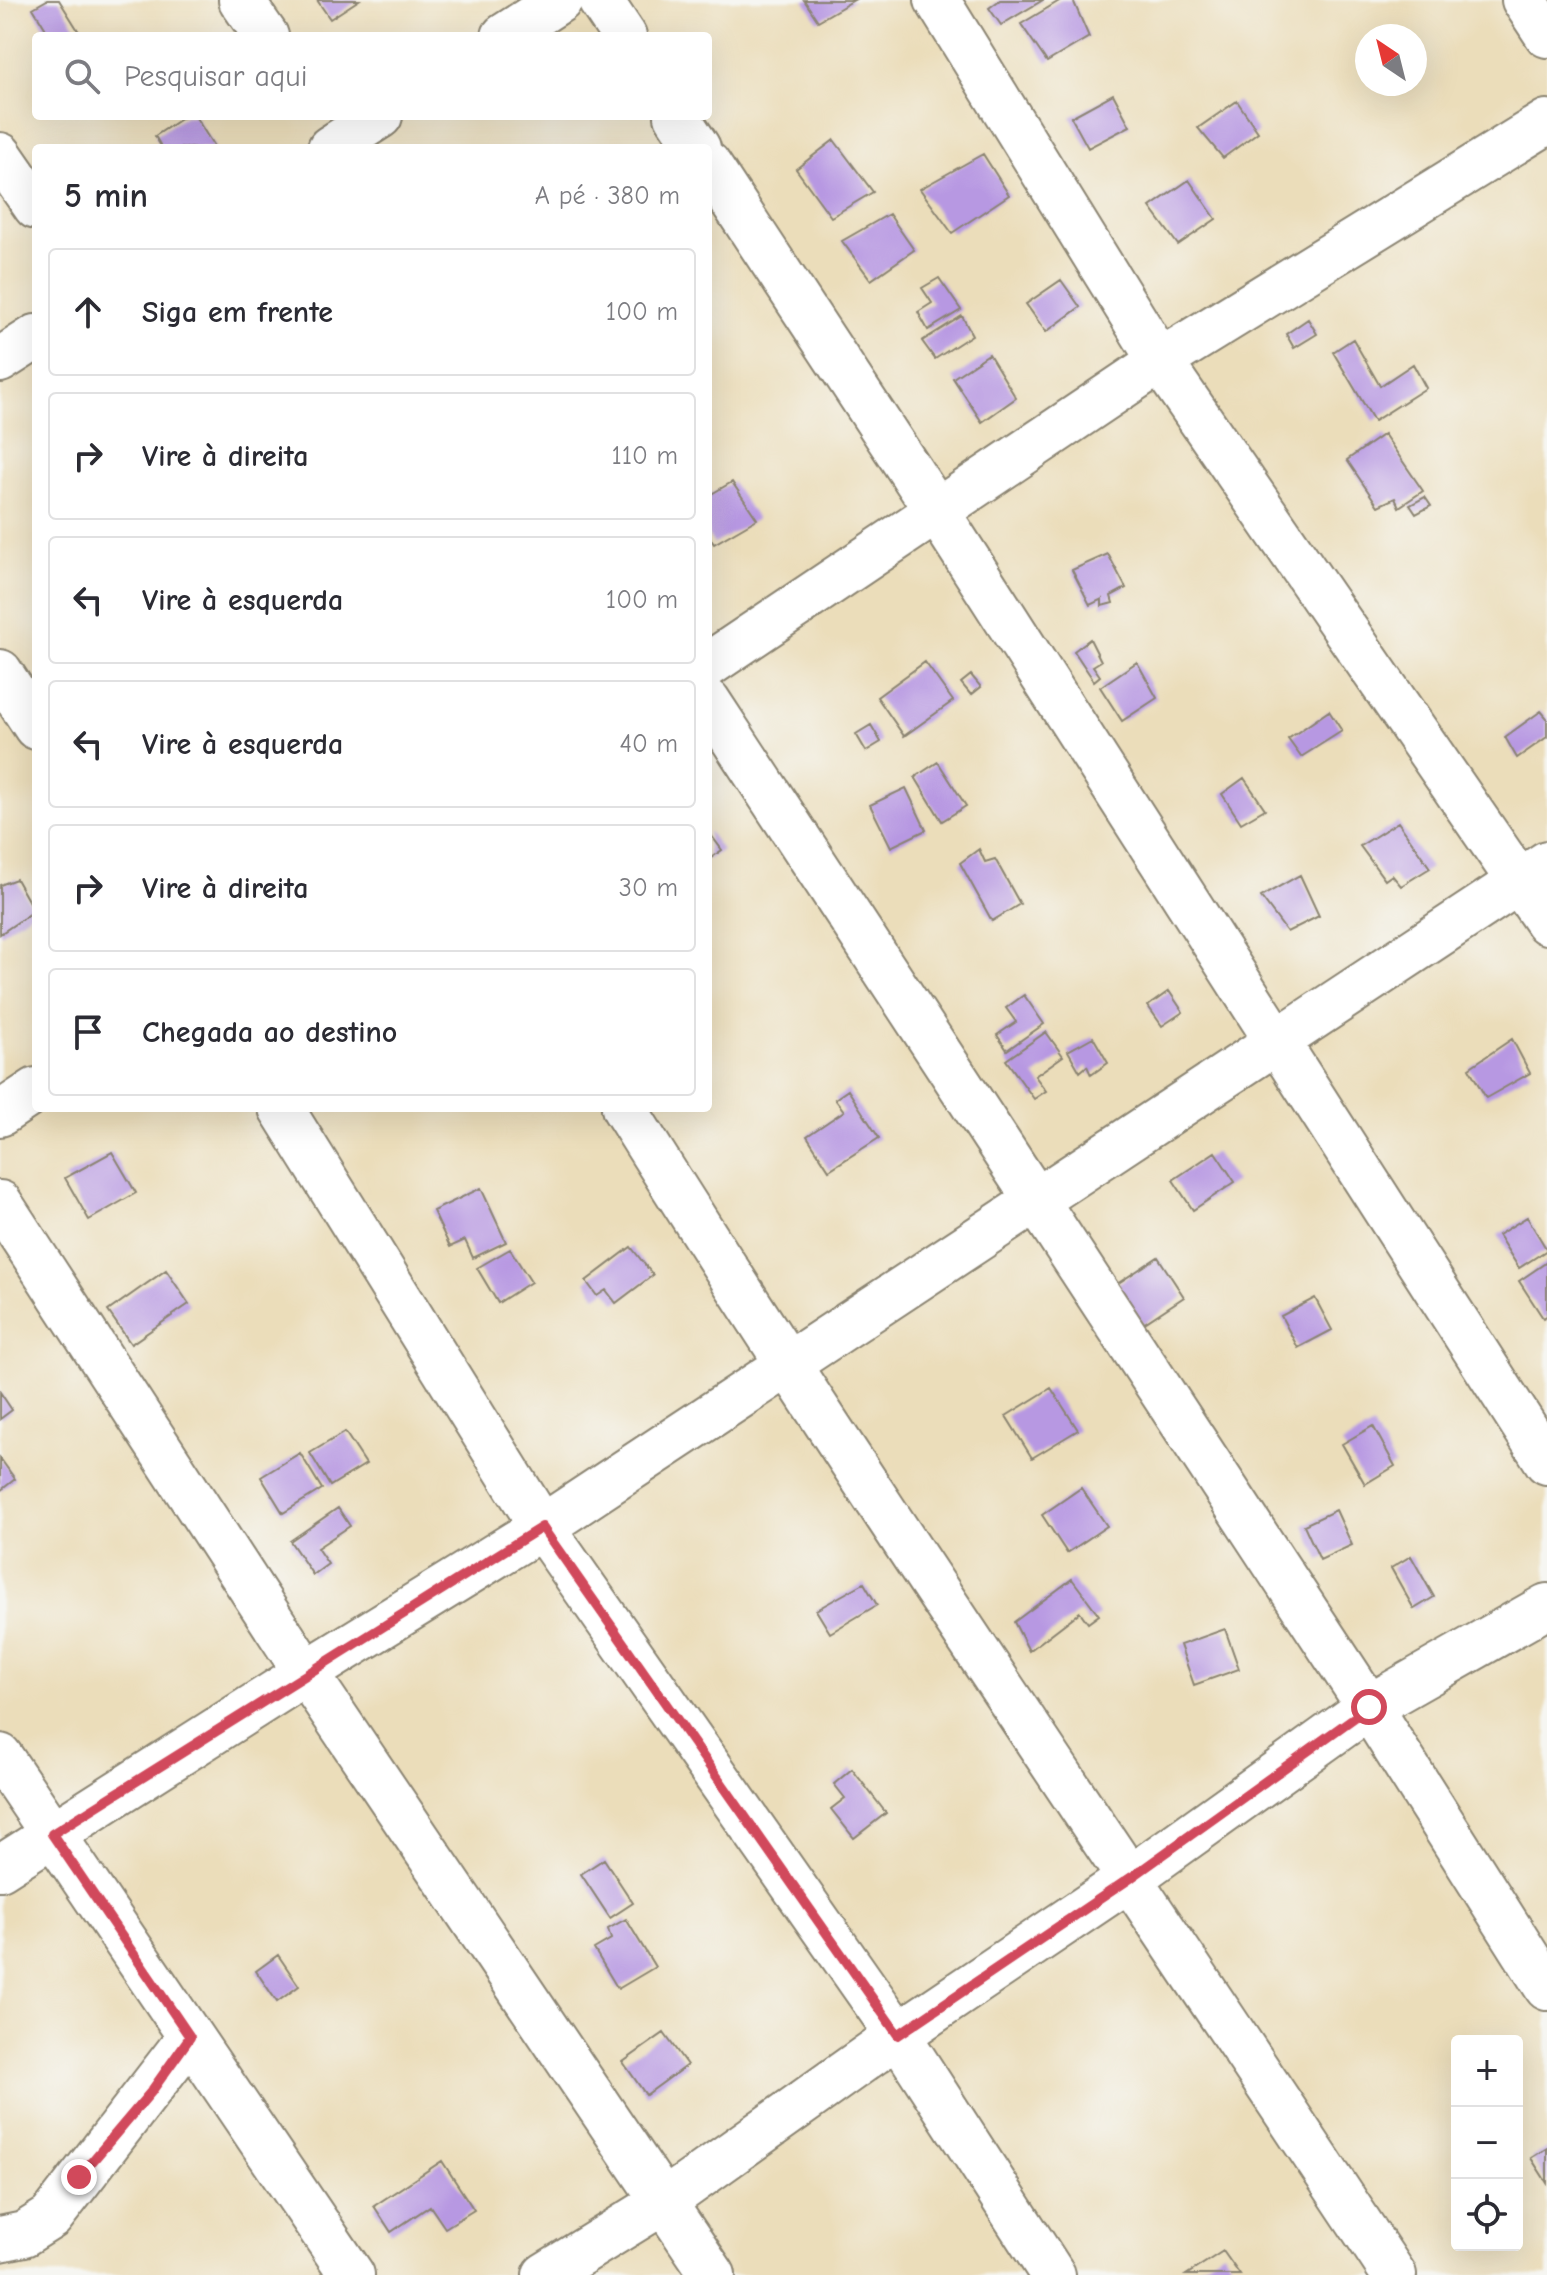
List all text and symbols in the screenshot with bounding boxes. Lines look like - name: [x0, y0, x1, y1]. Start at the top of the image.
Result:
- north arrow: [1355, 24, 1427, 96]
- search box: [32, 32, 712, 120]
- icon: search: [60, 54, 104, 98]
- text: Pesquisar aqui: [124, 59, 307, 94]
- text: 5 min: [64, 176, 148, 216]
- text: A pé · 380 m: [535, 181, 680, 211]
- icon: ahead: [66, 290, 110, 334]
- text: Siga em frente: [142, 295, 333, 330]
- text: 100 m: [606, 297, 678, 327]
- icon: right: [66, 434, 110, 478]
- text: Vire à direita: [142, 439, 308, 474]
- text: 110 m: [611, 441, 678, 471]
- icon: left: [66, 578, 110, 622]
- text: Vire à esquerda: [142, 583, 343, 618]
- text: 100 m: [606, 585, 678, 615]
- icon: left: [66, 722, 110, 766]
- text: Vire à esquerda: [142, 727, 343, 762]
- text: 40 m: [619, 729, 678, 759]
- icon: right: [66, 866, 110, 910]
- text: Vire à direita: [142, 871, 308, 906]
- text: 30 m: [619, 873, 678, 903]
- icon: arrive: [66, 1010, 110, 1054]
- text: Chegada ao destino: [142, 1015, 397, 1050]
- route start: [1351, 1689, 1387, 1725]
- map controls: [1451, 2035, 1523, 2251]
- button: +: [1451, 2035, 1523, 2107]
- button: −: [1451, 2107, 1523, 2179]
- route end: [61, 2159, 97, 2195]
- button: locate: [1451, 2179, 1523, 2251]

